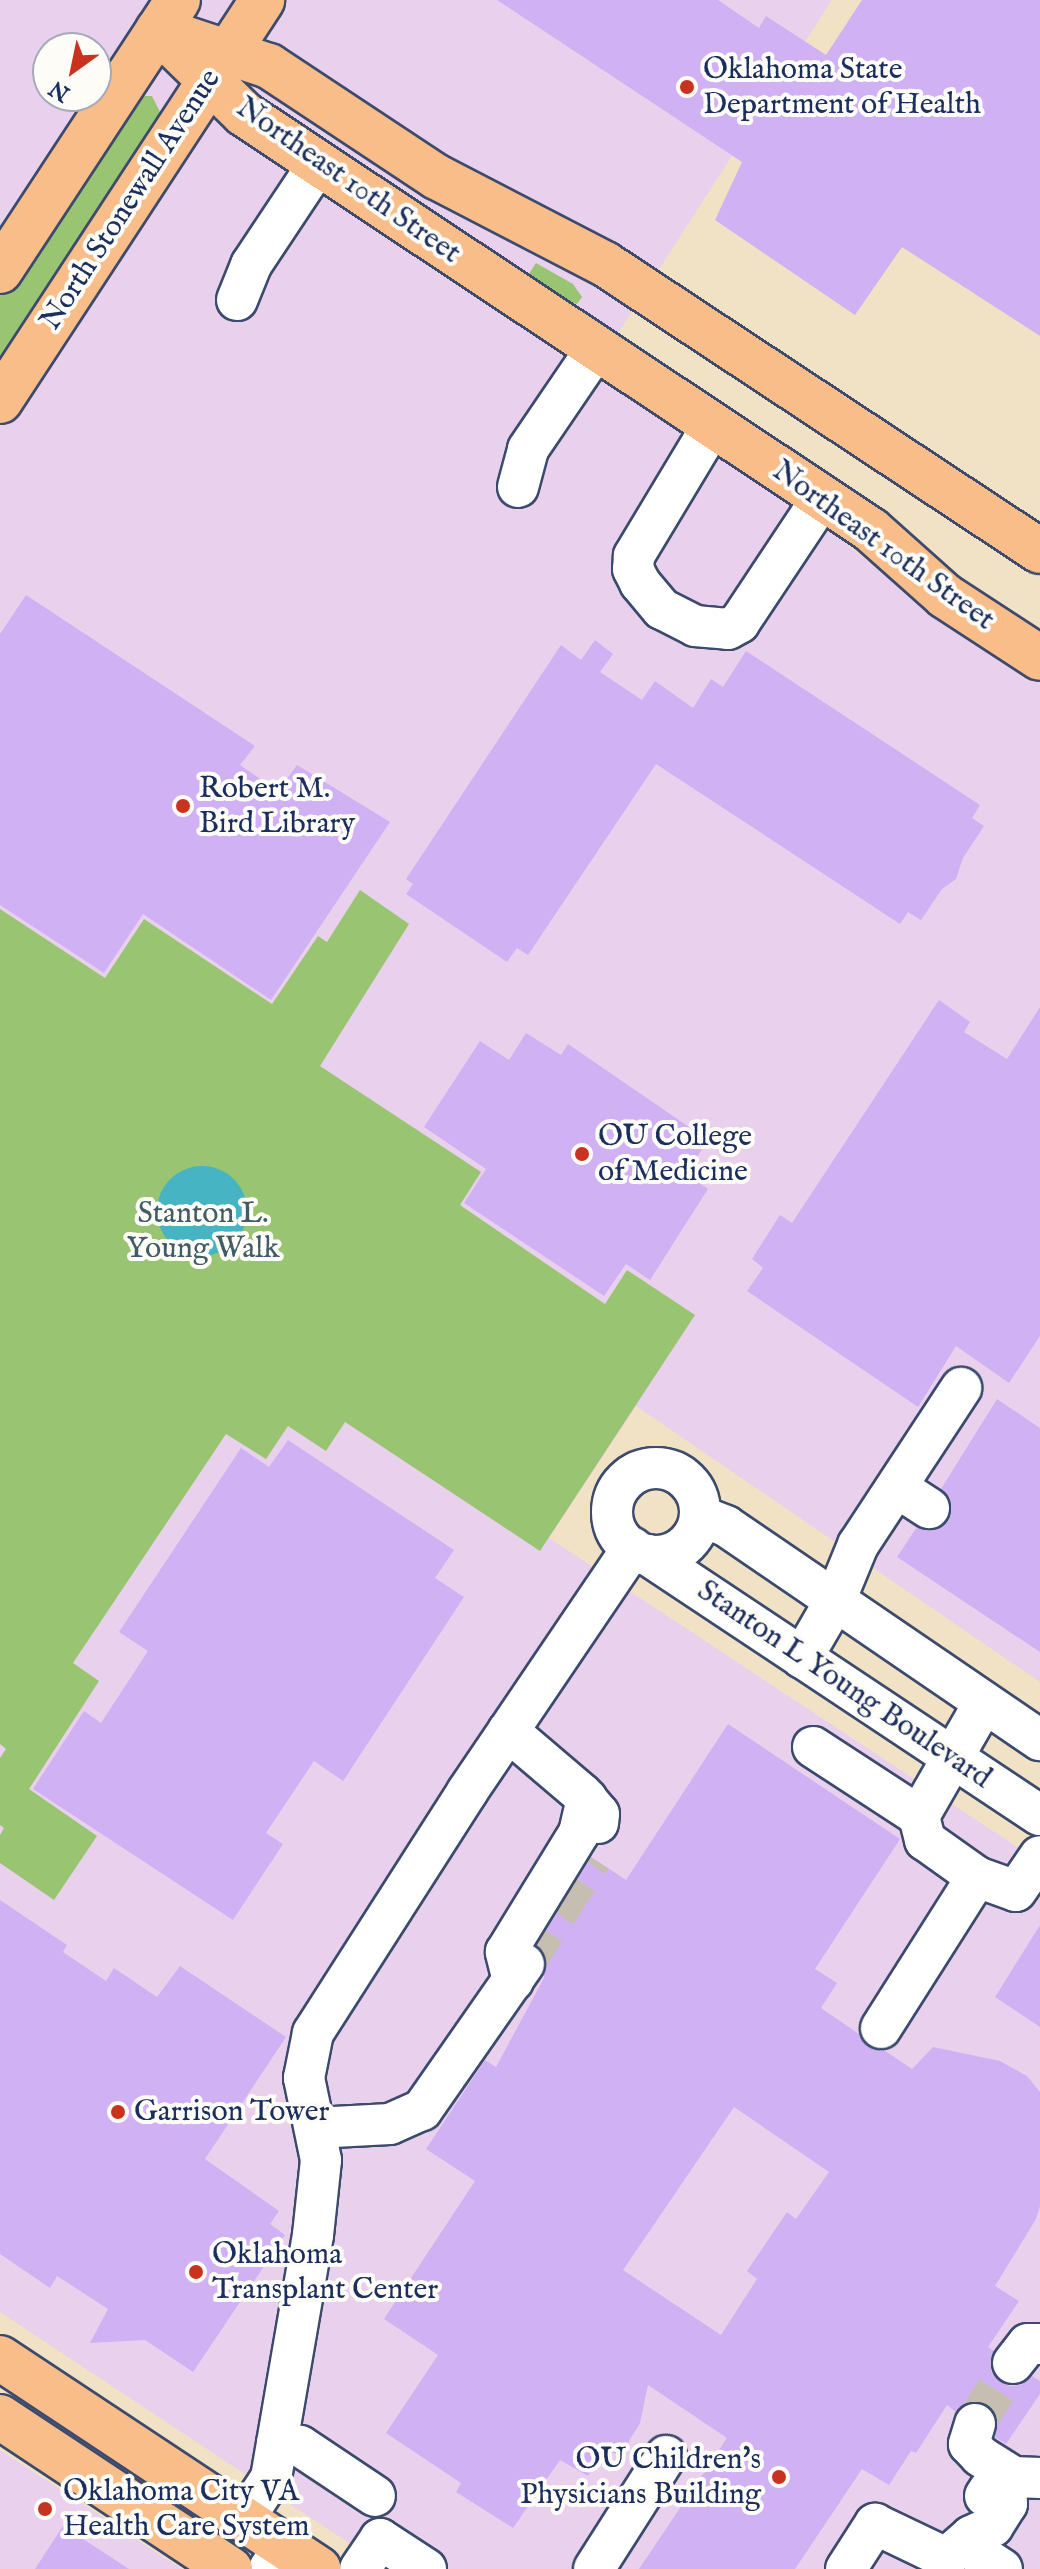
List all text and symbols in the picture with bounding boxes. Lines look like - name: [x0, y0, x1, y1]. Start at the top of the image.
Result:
- north arrow: [32, 32, 112, 112]
- place label: Oklahoma State Department of Health: [703, 52, 981, 122]
- street label: North Stonewall Avenue: [33, 63, 229, 337]
- marker: Oklahoma State Department of Health: [678, 78, 696, 96]
- street label: Northeast 10th Street: [229, 90, 467, 272]
- street label: Northeast 10th Street: [765, 453, 1001, 639]
- place label: Robert M. Bird Library: [199, 771, 355, 842]
- marker: Robert M. Bird Library: [174, 797, 192, 815]
- place label: OU College of Medicine: [598, 1119, 752, 1190]
- marker: OU College of Medicine: [573, 1145, 591, 1163]
- park label: Stanton L. Young Walk: [127, 1196, 279, 1266]
- street label: Stanton L Young Boulevard: [690, 1573, 998, 1797]
- place label: Garrison Tower: [134, 2094, 329, 2130]
- marker: Garrison Tower: [109, 2103, 127, 2121]
- place label: Oklahoma Transplant Center: [212, 2237, 438, 2308]
- marker: Oklahoma Transplant Center: [187, 2263, 205, 2281]
- place label: OU Children's Physicians Building: [520, 2442, 761, 2512]
- marker: OU Children's Physicians Building: [768, 2466, 790, 2488]
- place label: Oklahoma City VA Health Care System: [63, 2474, 309, 2544]
- marker: Oklahoma City VA Health Care System: [34, 2498, 56, 2520]

